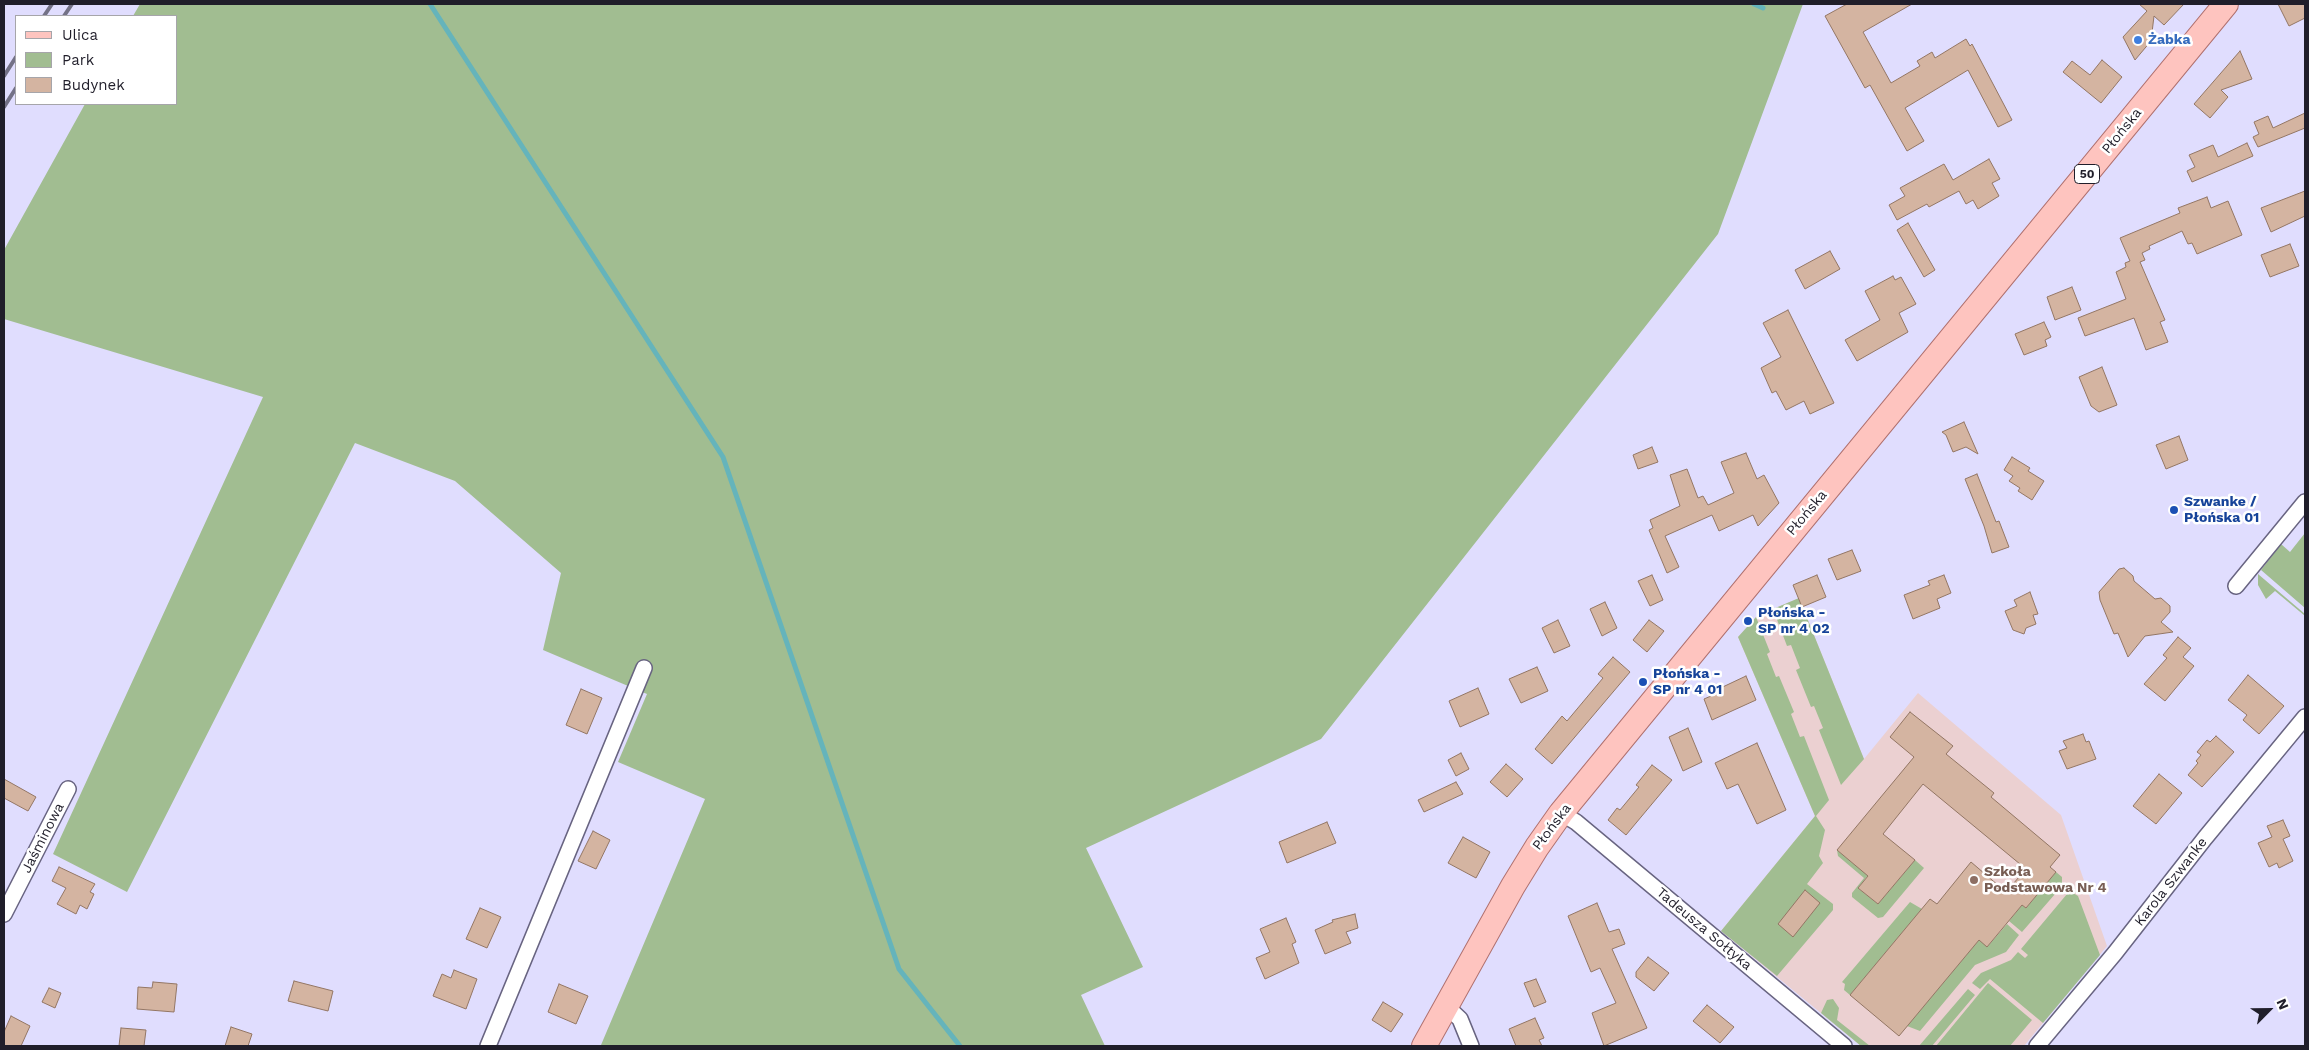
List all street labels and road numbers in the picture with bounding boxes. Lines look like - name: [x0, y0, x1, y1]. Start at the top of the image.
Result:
- street label: Płońska: [2099, 105, 2145, 157]
- road number: 50: [2074, 164, 2100, 183]
- street label: Płońska: [1783, 487, 1831, 539]
- street label: Jaśminowa: [18, 800, 68, 876]
- street label: Płońska: [1529, 800, 1575, 854]
- street label: Karola Szwanke: [2131, 834, 2211, 930]
- street label: Tadeusza Sołtyka: [1653, 884, 1755, 974]

